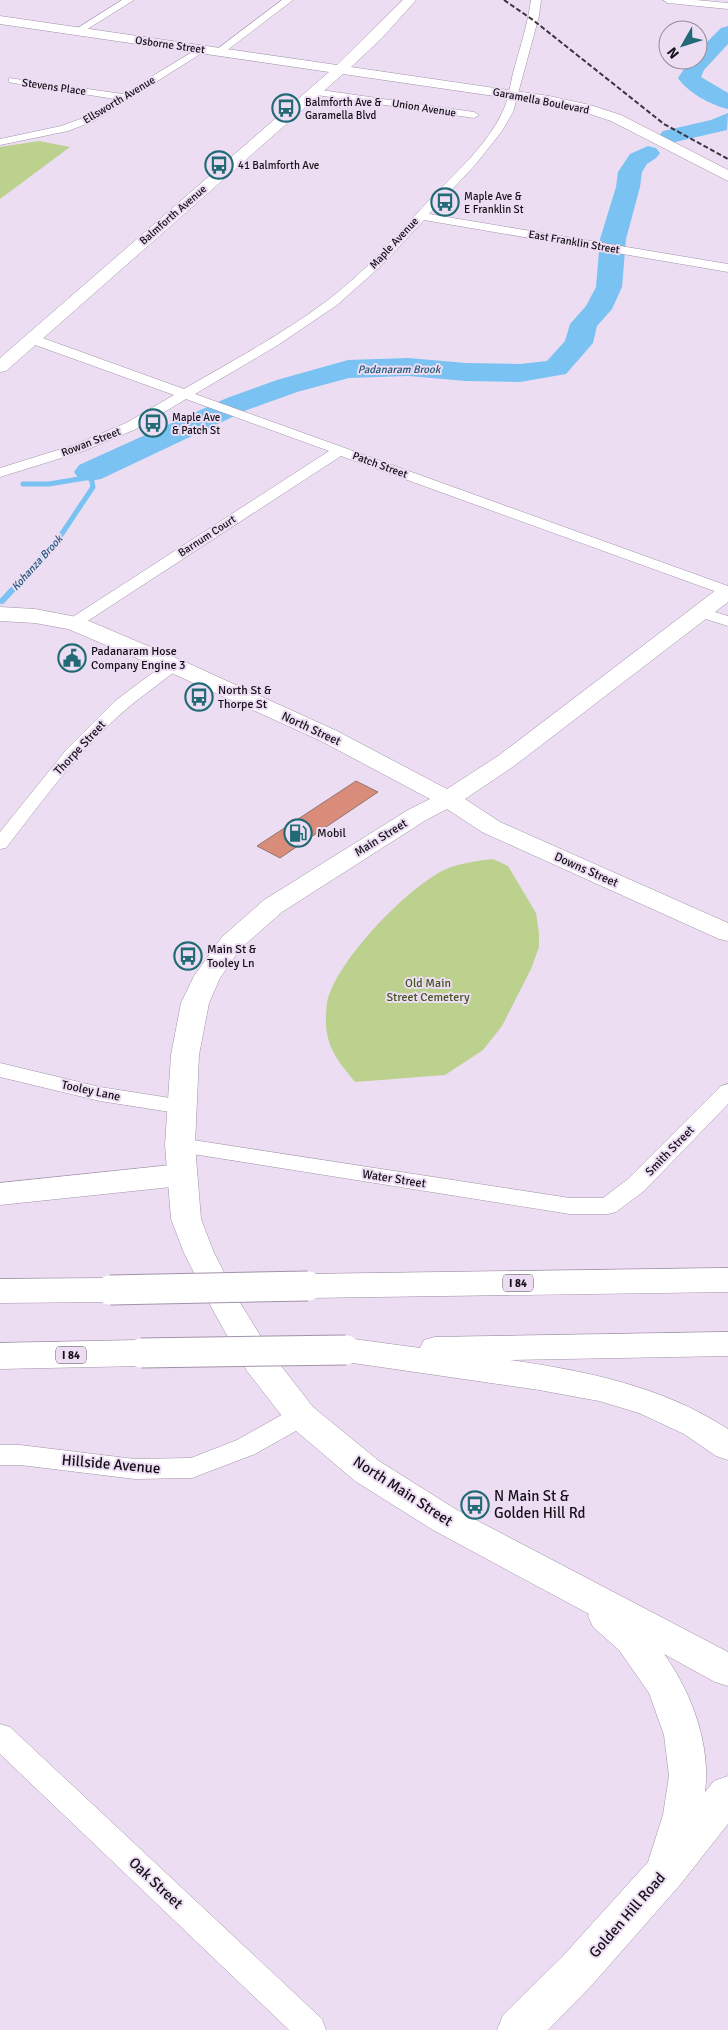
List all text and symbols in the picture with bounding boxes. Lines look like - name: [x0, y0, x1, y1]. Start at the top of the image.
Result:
- north arrow: [658, 20, 708, 70]
- street label: Osborne Street: [134, 34, 206, 56]
- text: N: [664, 44, 683, 62]
- street label: Ellsworth Avenue: [81, 73, 157, 127]
- street label: Stevens Place: [21, 76, 87, 98]
- street label: Garamella Boulevard: [492, 85, 591, 117]
- bus stop icon: Balmforth Ave & Garamella Blvd: [271, 93, 301, 123]
- place label: Balmforth Ave & Garamella Blvd: [305, 96, 381, 122]
- street label: Union Avenue: [391, 97, 457, 119]
- bus stop icon: 41 Balmforth Ave: [204, 150, 234, 180]
- place label: 41 Balmforth Ave: [238, 159, 319, 172]
- street label: Balmforth Avenue: [137, 182, 209, 248]
- bus stop icon: Maple Ave & E Franklin St: [430, 187, 460, 217]
- place label: Maple Ave & E Franklin St: [464, 190, 524, 216]
- street label: Maple Avenue: [367, 215, 421, 271]
- street label: East Franklin Street: [527, 228, 621, 256]
- water label: Padanaram Brook: [358, 363, 442, 376]
- bus stop icon: Maple Ave & Patch St: [138, 408, 168, 438]
- place label: Maple Ave & Patch St: [172, 411, 220, 437]
- street label: Rowan Street: [59, 425, 123, 459]
- street label: Patch Street: [351, 449, 409, 481]
- street label: Barnum Court: [176, 513, 238, 559]
- water label: Kohanza Brook: [9, 532, 66, 593]
- public building icon: Padanaram Hose Company Engine 3: [57, 643, 87, 673]
- place label: Padanaram Hose Company Engine 3: [91, 644, 186, 673]
- bus stop icon: North St & Thorpe St: [184, 682, 214, 712]
- place label: North St & Thorpe St: [218, 683, 272, 712]
- street label: North Street: [279, 709, 343, 749]
- street label: Thorpe Street: [51, 718, 109, 778]
- street label: Main Street: [352, 816, 410, 860]
- fuel station icon: Mobil: [283, 818, 313, 848]
- place label: Mobil: [317, 826, 347, 841]
- street label: Downs Street: [552, 849, 620, 891]
- bus stop icon: Main St & Tooley Ln: [173, 941, 203, 971]
- place label: Main St & Tooley Ln: [207, 942, 257, 971]
- park label: Old Main Street Cemetery: [386, 976, 470, 1005]
- street label: Tooley Lane: [60, 1077, 122, 1105]
- street label: Smith Street: [642, 1123, 698, 1179]
- street label: Water Street: [361, 1167, 427, 1191]
- road number: I 84: [503, 1275, 533, 1292]
- road number: I 84: [56, 1346, 86, 1364]
- street label: Hillside Avenue: [61, 1451, 161, 1477]
- street label: North Main Street: [350, 1452, 456, 1530]
- place label: N Main St & Golden Hill Rd: [494, 1487, 586, 1522]
- bus stop icon: N Main St & Golden Hill Rd: [460, 1490, 490, 1520]
- street label: Oak Street: [125, 1854, 187, 1912]
- street label: Golden Hill Road: [585, 1869, 669, 1961]

